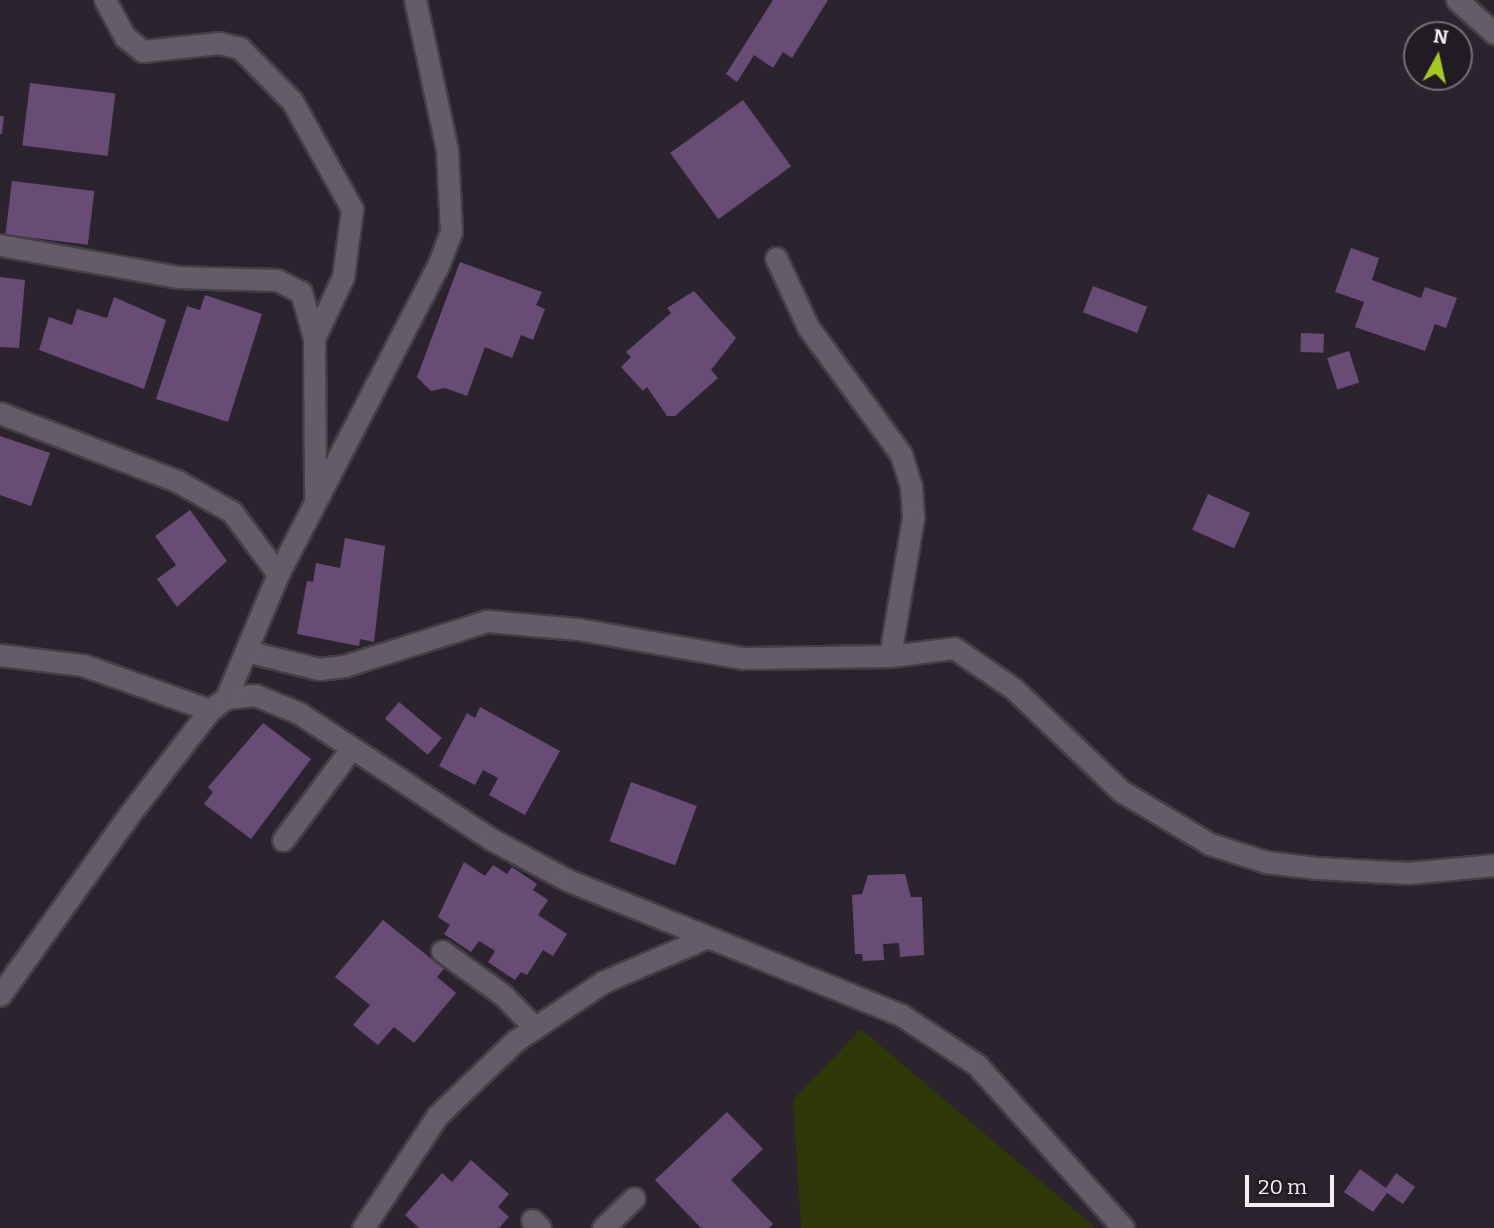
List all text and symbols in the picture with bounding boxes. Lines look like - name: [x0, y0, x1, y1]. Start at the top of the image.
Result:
- north arrow: [1403, 21, 1473, 91]
- text: N: [1432, 24, 1450, 49]
- scale bar: [1249, 1162, 1338, 1206]
- text: 20 m: [1258, 1174, 1307, 1200]

